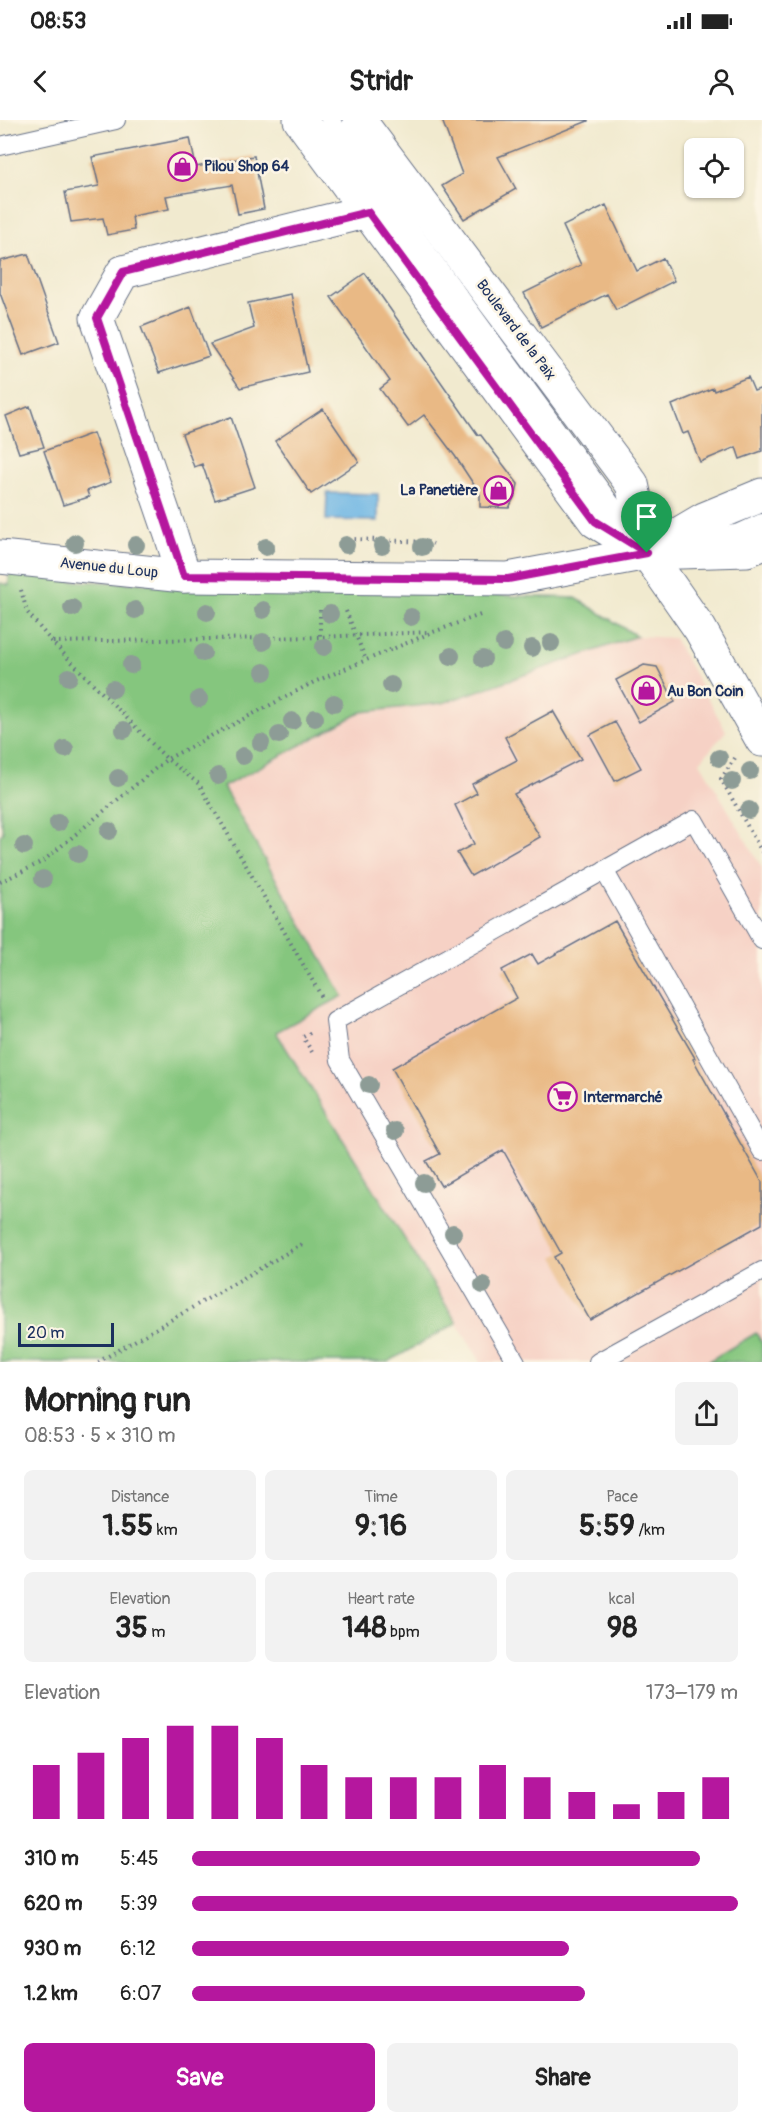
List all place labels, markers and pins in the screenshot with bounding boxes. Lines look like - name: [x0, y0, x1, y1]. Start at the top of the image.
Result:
- shop icon: Pilou Shop 64: [167, 150, 199, 182]
- place label: Pilou Shop 64: [204, 157, 289, 176]
- shop icon: La Panetière: [483, 474, 515, 506]
- place label: La Panetière: [400, 481, 479, 500]
- pin: [621, 491, 672, 553]
- shop icon: Au Bon Coin: [630, 675, 662, 707]
- place label: Au Bon Coin: [667, 682, 744, 701]
- supermarket icon: Intermarché: [546, 1081, 578, 1113]
- place label: Intermarché: [583, 1088, 663, 1107]

